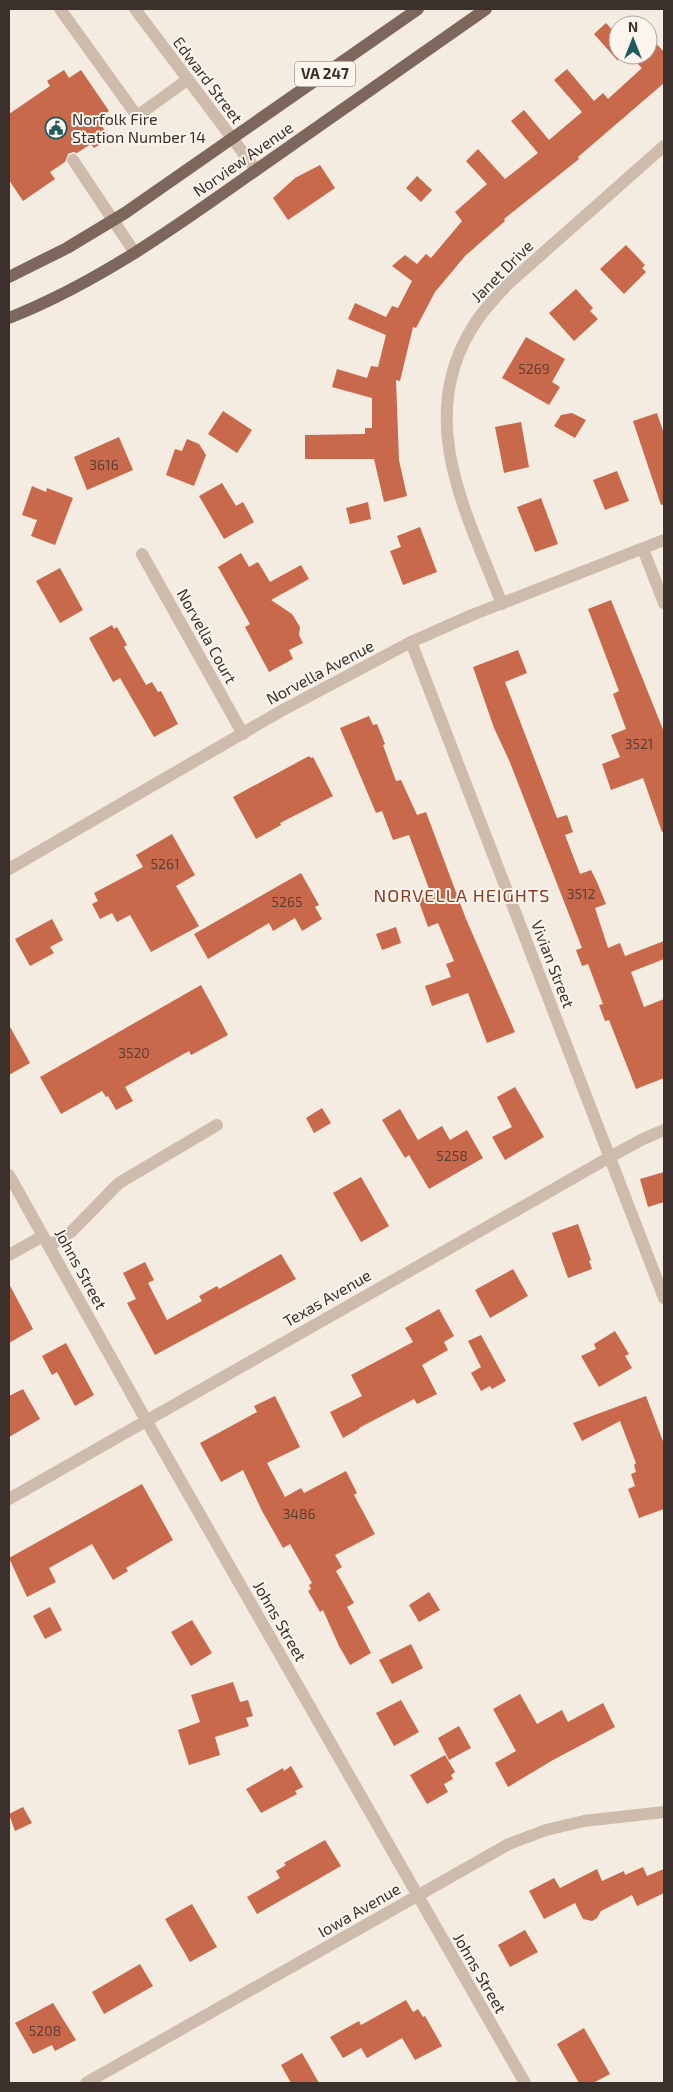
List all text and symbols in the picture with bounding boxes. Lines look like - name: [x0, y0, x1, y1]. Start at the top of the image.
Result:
- north arrow: [608, 15, 658, 65]
- text: N: [628, 18, 638, 35]
- street label: Edward Street: [170, 33, 247, 127]
- road number: VA 247: [295, 62, 355, 86]
- place label: Norfolk Fire Station Number 14: [72, 109, 206, 146]
- public building icon: Norfolk Fire Station Number 14: [44, 116, 68, 140]
- street label: Norview Avenue: [189, 117, 296, 200]
- street label: Janet Drive: [467, 236, 537, 306]
- house number: 5269: [518, 360, 550, 377]
- house number: 3616: [89, 456, 119, 473]
- street label: Norvella Court: [174, 585, 241, 686]
- street label: Norvella Avenue: [263, 635, 377, 708]
- house number: 3521: [625, 735, 653, 752]
- house number: 5261: [151, 855, 179, 872]
- district label: NORVELLA HEIGHTS: [374, 884, 550, 906]
- house number: 3512: [567, 885, 595, 902]
- house number: 5265: [272, 893, 302, 910]
- street label: Vivian Street: [528, 917, 579, 1010]
- house number: 3520: [118, 1044, 150, 1061]
- house number: 5258: [436, 1147, 468, 1164]
- street label: Johns Street: [51, 1225, 111, 1312]
- street label: Texas Avenue: [279, 1265, 374, 1330]
- house number: 3486: [283, 1505, 315, 1522]
- street label: Johns Street: [250, 1577, 311, 1664]
- street label: Iowa Avenue: [314, 1878, 403, 1941]
- street label: Johns Street: [450, 1929, 511, 2016]
- house number: 5208: [29, 2022, 61, 2039]

